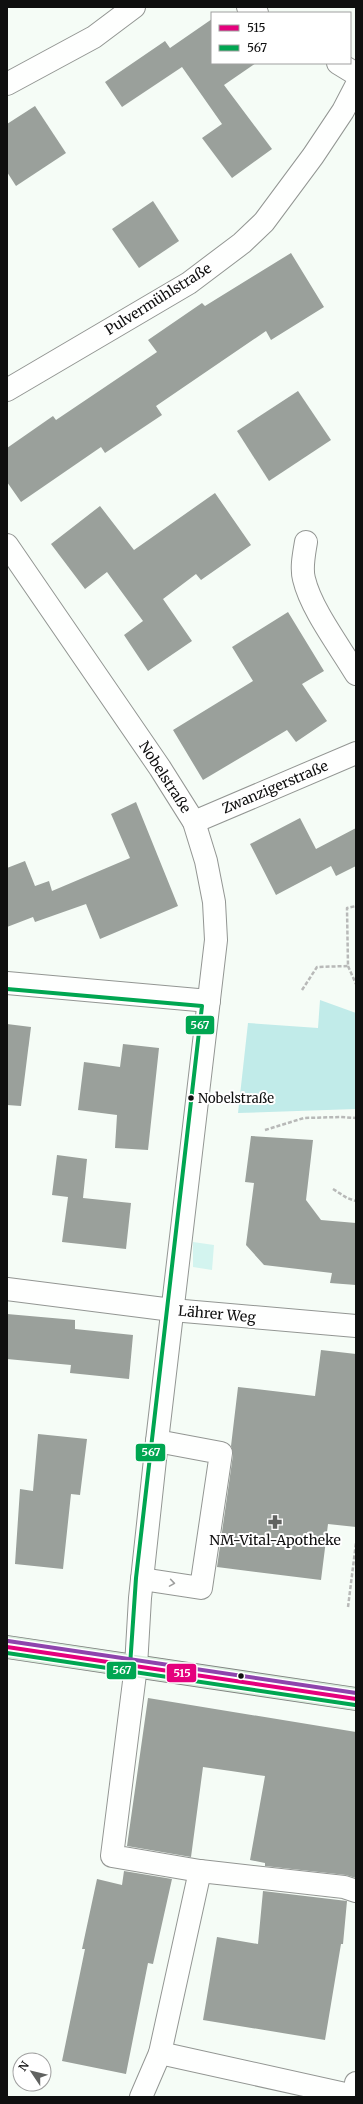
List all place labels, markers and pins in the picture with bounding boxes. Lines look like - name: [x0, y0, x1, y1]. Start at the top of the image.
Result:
- place label: Nobelstraße: [198, 1090, 274, 1107]
- marker: Nobelstraße: [186, 1093, 196, 1103]
- pharmacy icon: NM-Vital-Apotheke: [267, 1514, 283, 1530]
- place label: NM-Vital-Apotheke: [209, 1531, 341, 1549]
- unlabelled marker: [236, 1671, 246, 1681]

